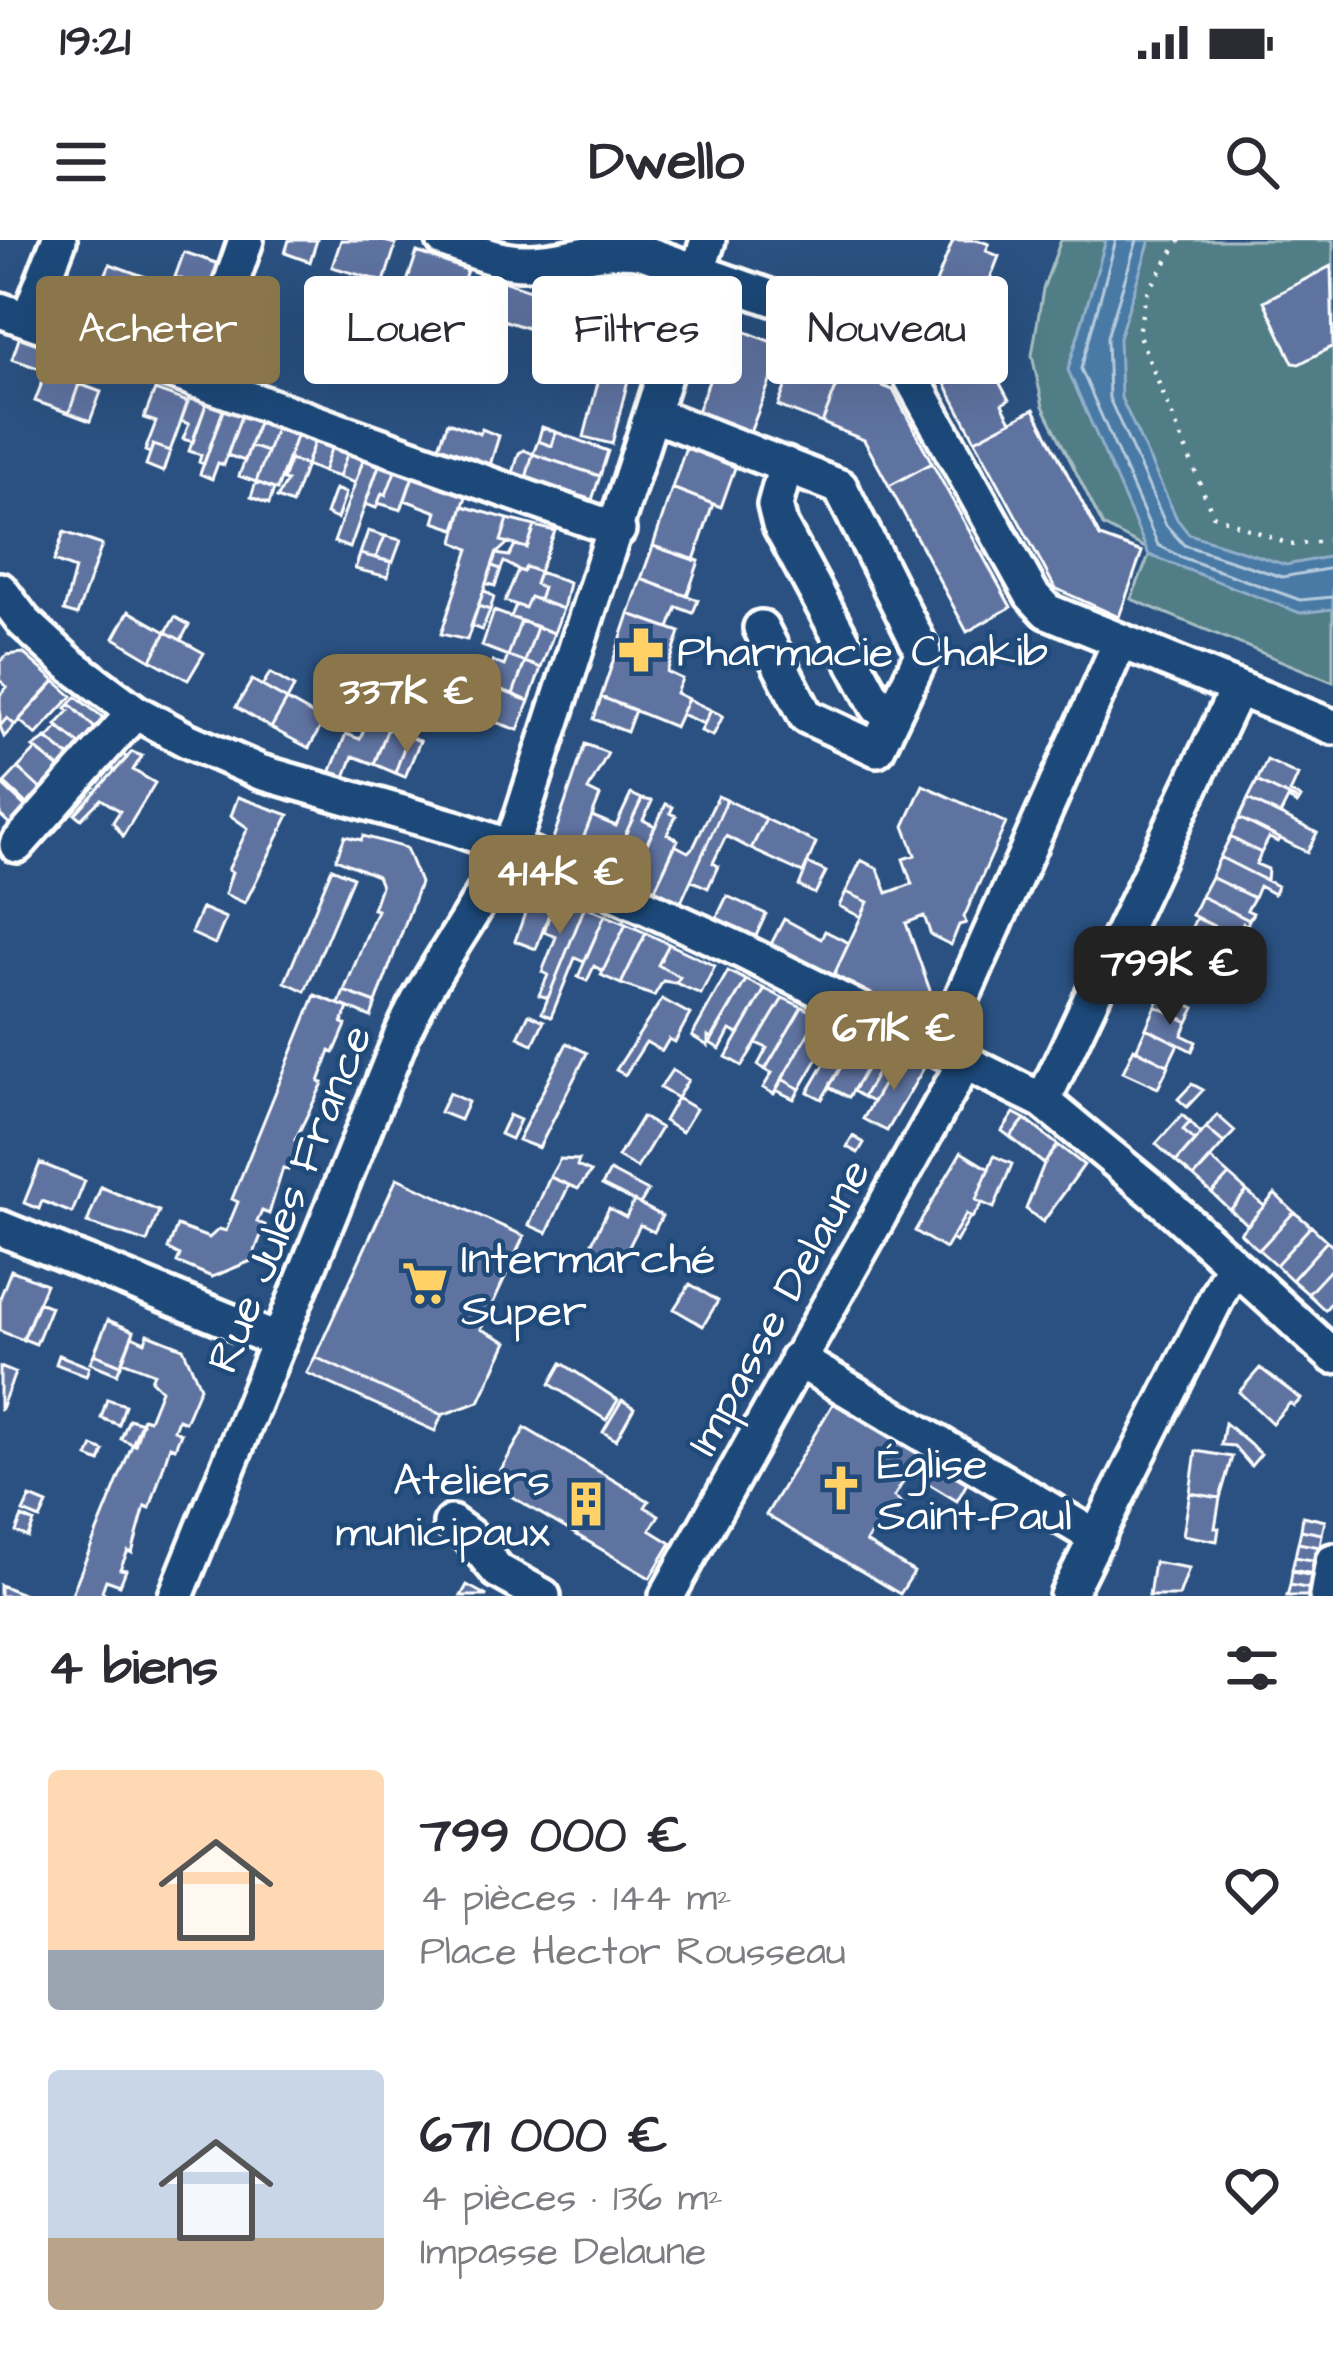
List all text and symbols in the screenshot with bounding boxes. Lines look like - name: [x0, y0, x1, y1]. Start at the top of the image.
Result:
- text: 19:21: [60, 11, 130, 73]
- text: Dwello: [589, 125, 744, 200]
- icon: menu: [48, 129, 114, 195]
- icon: search: [1219, 129, 1285, 195]
- chip: Acheter: [36, 276, 280, 384]
- chip: Louer: [304, 276, 508, 384]
- chip: Filtres: [532, 276, 742, 384]
- chip: Nouveau: [766, 276, 1008, 384]
- place label: Pharmacie Chakib: [677, 622, 1048, 684]
- pharmacy icon: Pharmacie Chakib: [616, 625, 666, 675]
- pin: 337K €: [309, 654, 505, 756]
- text: 337K €: [340, 666, 474, 720]
- pin: 414K €: [462, 835, 658, 937]
- text: 414K €: [496, 847, 624, 901]
- pin: 799K €: [1072, 926, 1268, 1028]
- text: 799K €: [1101, 938, 1239, 992]
- pin: 671K €: [796, 991, 992, 1093]
- text: 671K €: [832, 1003, 956, 1057]
- street label: Rue Jules France: [193, 1016, 389, 1382]
- street label: Impasse Delaune: [672, 1148, 887, 1467]
- place label: Intermarché Super: [461, 1229, 716, 1343]
- supermarket icon: Intermarché Super: [400, 1258, 450, 1308]
- place label: Église Saint-Paul: [877, 1434, 1072, 1548]
- place label: Ateliers municipaux: [336, 1450, 551, 1564]
- church icon: Église Saint-Paul: [816, 1463, 866, 1513]
- building icon: Ateliers municipaux: [561, 1479, 611, 1529]
- text: 4 biens: [48, 1633, 218, 1704]
- icon: filters: [1219, 1635, 1285, 1701]
- text: 799 000 €: [420, 1801, 687, 1872]
- icon: home: [144, 1818, 288, 1962]
- icon: heart: [1219, 1857, 1285, 1923]
- text: 4 pièces · 144 m²: [420, 1872, 732, 1926]
- text: Place Hector Rousseau: [420, 1926, 846, 1980]
- text: 671 000 €: [420, 2101, 668, 2172]
- icon: home: [144, 2118, 288, 2262]
- icon: heart: [1219, 2157, 1285, 2223]
- text: 4 pièces · 136 m²: [420, 2172, 723, 2226]
- text: Impasse Delaune: [420, 2226, 706, 2280]

